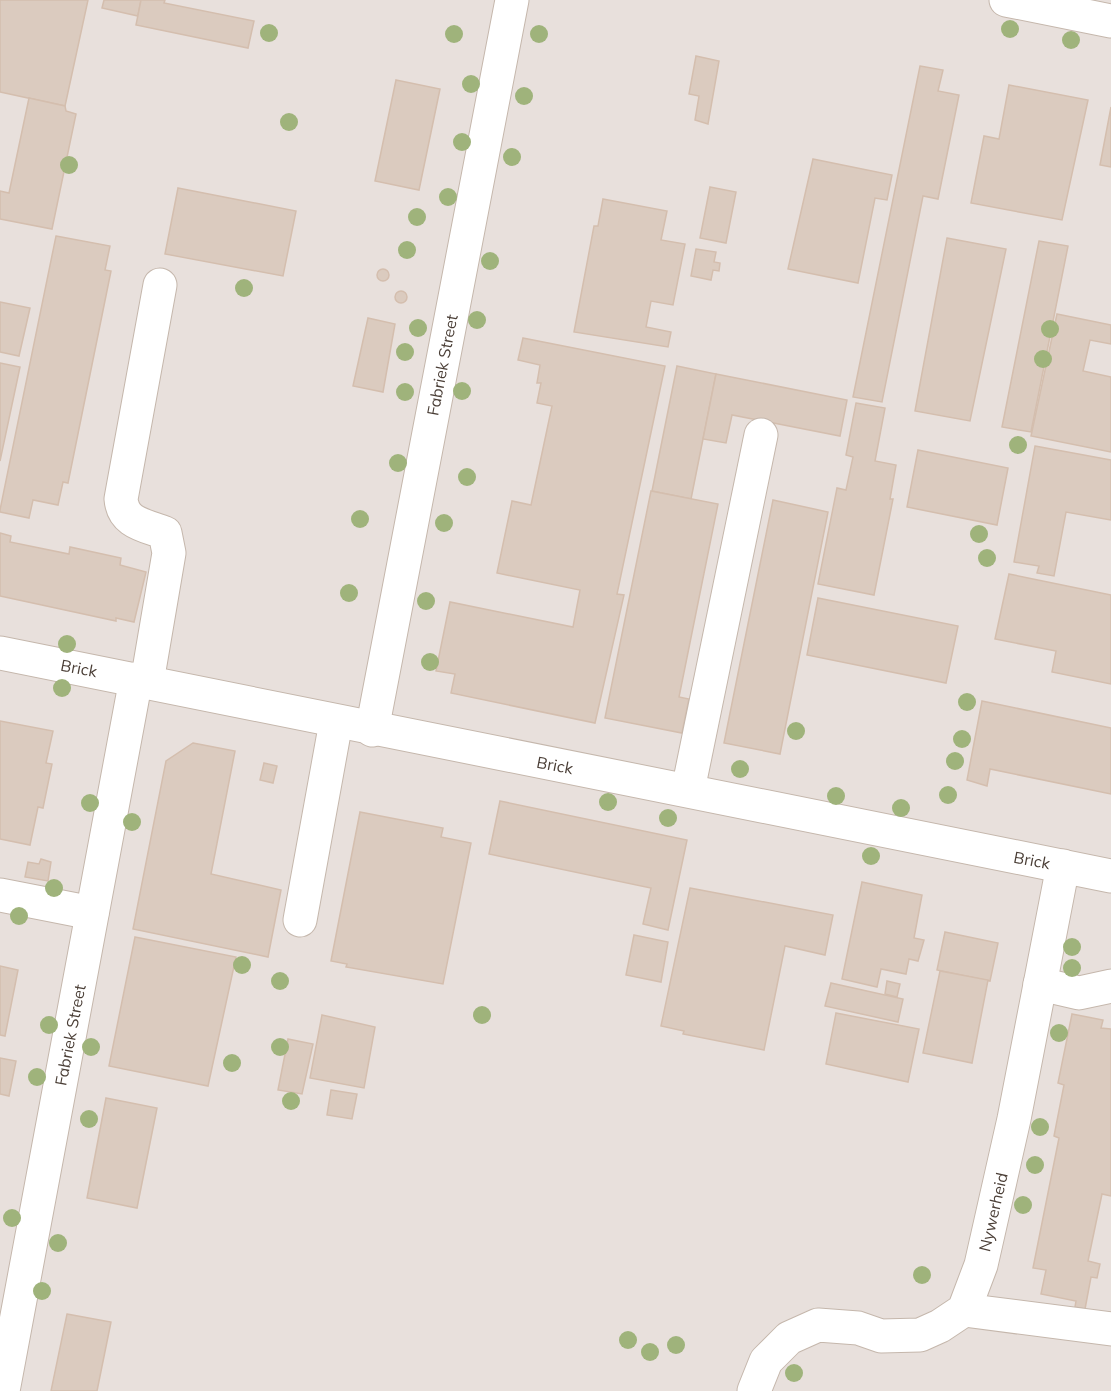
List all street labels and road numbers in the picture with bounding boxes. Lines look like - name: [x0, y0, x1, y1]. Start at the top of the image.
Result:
- street label: Fabriek Street: [422, 312, 462, 417]
- street label: Brick: [59, 655, 100, 681]
- street label: Brick: [535, 752, 576, 778]
- street label: Brick: [1012, 847, 1053, 873]
- street label: Fabriek Street: [50, 982, 90, 1087]
- street label: Nywerheid: [974, 1171, 1012, 1253]

